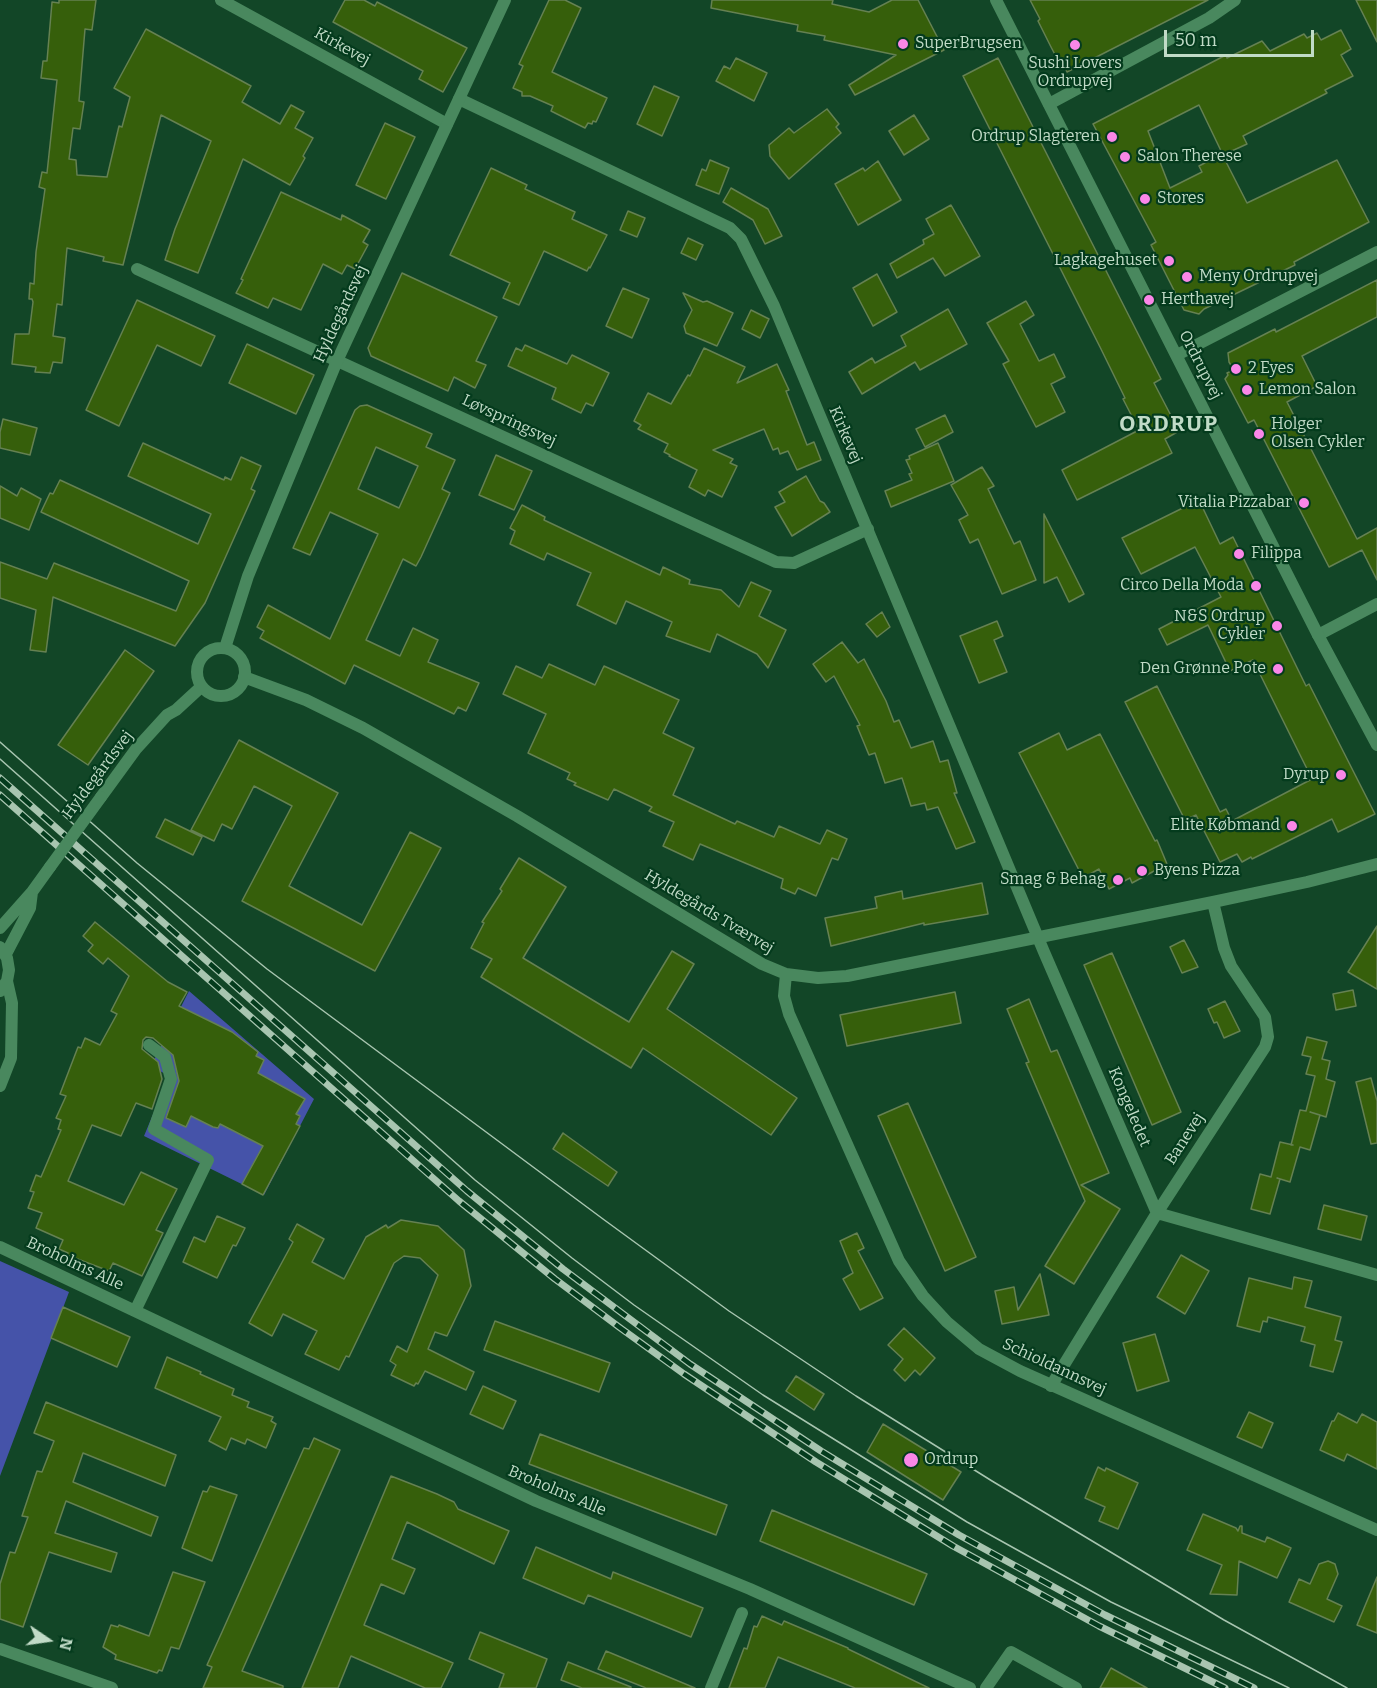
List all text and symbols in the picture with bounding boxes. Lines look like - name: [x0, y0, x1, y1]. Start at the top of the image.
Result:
- scale bar: [1167, 18, 1317, 56]
- street label: Kirkevej: [311, 24, 373, 70]
- text: 50 m: [1175, 29, 1217, 51]
- place label: SuperBrugsen: [915, 34, 1022, 54]
- marker: SuperBrugsen: [896, 37, 910, 51]
- marker: Sushi Lovers Ordrupvej: [1068, 38, 1082, 52]
- place label: Sushi Lovers Ordrupvej: [1028, 54, 1122, 92]
- place label: Ordrup Slagteren: [971, 127, 1100, 147]
- marker: Ordrup Slagteren: [1105, 130, 1119, 144]
- place label: Salon Therese: [1137, 147, 1242, 167]
- marker: Salon Therese: [1118, 150, 1132, 164]
- place label: Stores: [1157, 189, 1204, 209]
- marker: Stores: [1138, 192, 1152, 206]
- place label: Lagkagehuset: [1054, 251, 1157, 271]
- marker: Lagkagehuset: [1162, 254, 1176, 268]
- street label: Hyldegårdsvej: [310, 262, 372, 366]
- place label: Meny Ordrupvej: [1199, 267, 1318, 287]
- marker: Meny Ordrupvej: [1180, 270, 1194, 284]
- place label: Herthavej: [1161, 290, 1234, 310]
- marker: Herthavej: [1142, 293, 1156, 307]
- street label: Ordrupvej: [1174, 327, 1226, 403]
- place label: 2 Eyes: [1248, 359, 1294, 379]
- marker: 2 Eyes: [1229, 362, 1243, 376]
- place label: Lemon Salon: [1259, 380, 1356, 400]
- marker: Lemon Salon: [1240, 383, 1254, 397]
- street label: Løvspringsvej: [459, 391, 559, 451]
- street label: Kirkevej: [824, 403, 866, 467]
- district label: ORDRUP: [1119, 412, 1219, 438]
- place label: Holger Olsen Cykler: [1271, 415, 1365, 453]
- marker: Holger Olsen Cykler: [1252, 427, 1266, 441]
- place label: Vitalia Pizzabar: [1178, 493, 1292, 513]
- marker: Vitalia Pizzabar: [1297, 496, 1311, 510]
- place label: Filippa: [1251, 544, 1302, 564]
- marker: Filippa: [1232, 547, 1246, 561]
- place label: Circo Della Moda: [1120, 576, 1244, 596]
- marker: Circo Della Moda: [1249, 579, 1263, 593]
- place label: N&S Ordrup Cykler: [1174, 607, 1265, 645]
- marker: N&S Ordrup Cykler: [1270, 619, 1284, 633]
- place label: Den Grønne Pote: [1140, 659, 1266, 679]
- marker: Den Grønne Pote: [1271, 662, 1285, 676]
- street label: Hyldegårdsvej: [59, 727, 137, 823]
- place label: Dyrup: [1283, 765, 1329, 785]
- marker: Dyrup: [1334, 768, 1348, 782]
- place label: Elite Købmand: [1170, 816, 1280, 836]
- marker: Elite Købmand: [1285, 819, 1299, 833]
- place label: Byens Pizza: [1154, 861, 1240, 881]
- marker: Byens Pizza: [1135, 864, 1149, 878]
- street label: Hyldegårds Tværvej: [641, 866, 777, 958]
- place label: Smag & Behag: [1000, 870, 1106, 890]
- marker: Smag & Behag: [1111, 873, 1125, 887]
- street label: Kongeledet: [1104, 1064, 1154, 1150]
- street label: Banevej: [1161, 1109, 1209, 1169]
- street label: Broholms Alle: [23, 1233, 127, 1295]
- street label: Schioldannsvej: [999, 1335, 1109, 1399]
- place label: Ordrup: [924, 1450, 978, 1470]
- marker: Ordrup: [902, 1451, 920, 1469]
- street label: Broholms Alle: [505, 1462, 609, 1520]
- north arrow: [18, 1610, 78, 1670]
- text: N: [55, 1636, 77, 1652]

